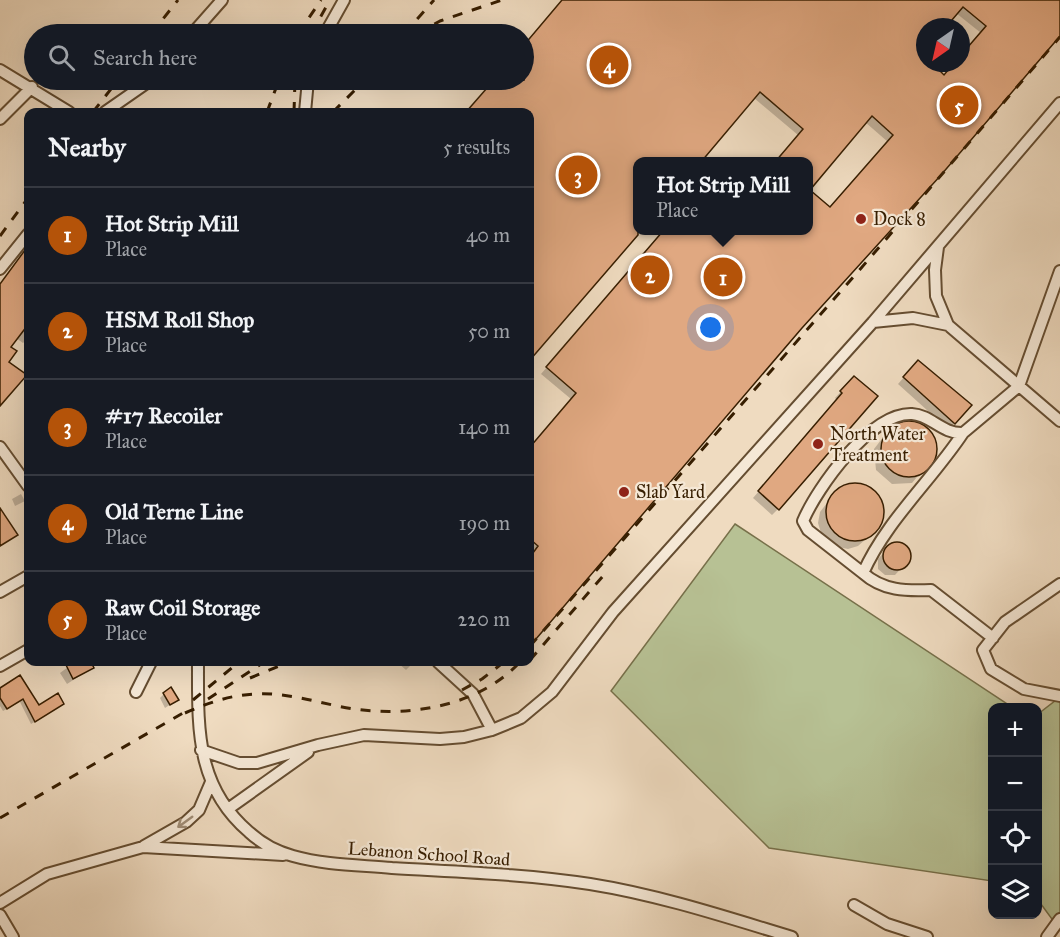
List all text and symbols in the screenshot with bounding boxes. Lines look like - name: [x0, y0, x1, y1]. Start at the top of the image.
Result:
- north arrow: [916, 18, 970, 72]
- search box: [24, 24, 534, 90]
- icon: search: [45, 41, 78, 74]
- pin: 4: [590, 42, 628, 88]
- text: Search here: [93, 44, 197, 71]
- pin: 5: [940, 82, 978, 128]
- text: Nearby: [48, 131, 126, 163]
- text: 5 results: [443, 135, 510, 159]
- pin: 3: [558, 152, 598, 198]
- popup: [633, 157, 813, 235]
- text: Hot Strip Mill: [656, 171, 790, 198]
- text: Place: [656, 198, 698, 222]
- place label: Dock 8: [873, 208, 926, 230]
- text: Hot Strip Mill: [105, 210, 239, 237]
- marker: Dock 8: [854, 212, 868, 226]
- text: 1: [64, 223, 71, 247]
- text: 40 m: [466, 223, 510, 247]
- text: Place: [105, 237, 147, 261]
- pin: 2: [630, 252, 670, 298]
- pin: 1: [704, 254, 742, 300]
- text: HSM Roll Shop: [105, 306, 254, 333]
- your location: [696, 313, 725, 342]
- text: 2: [63, 319, 72, 343]
- text: 50 m: [468, 319, 510, 343]
- text: Place: [105, 333, 147, 357]
- text: #17 Recoiler: [105, 402, 223, 429]
- text: 3: [64, 415, 72, 439]
- text: 140 m: [458, 415, 510, 439]
- place label: North Water Treatment: [830, 423, 926, 466]
- text: Place: [105, 429, 147, 453]
- marker: North Water Treatment: [811, 437, 825, 451]
- place label: Slab Yard: [636, 481, 705, 503]
- marker: Slab Yard: [617, 485, 631, 499]
- text: Old Terne Line: [105, 498, 243, 525]
- text: 4: [62, 511, 73, 535]
- text: 190 m: [459, 511, 510, 535]
- text: Place: [105, 525, 147, 549]
- text: Raw Coil Storage: [105, 594, 260, 621]
- text: 5: [63, 607, 72, 631]
- text: 220 m: [458, 607, 510, 631]
- text: Place: [105, 621, 147, 645]
- map controls: [988, 703, 1042, 919]
- button: +: [988, 703, 1042, 757]
- button: −: [988, 757, 1042, 811]
- button: locate: [988, 811, 1042, 865]
- one-way arrow: [177, 816, 193, 828]
- street label: Lebanon School Road: [347, 837, 511, 871]
- button: layers: [988, 865, 1042, 919]

